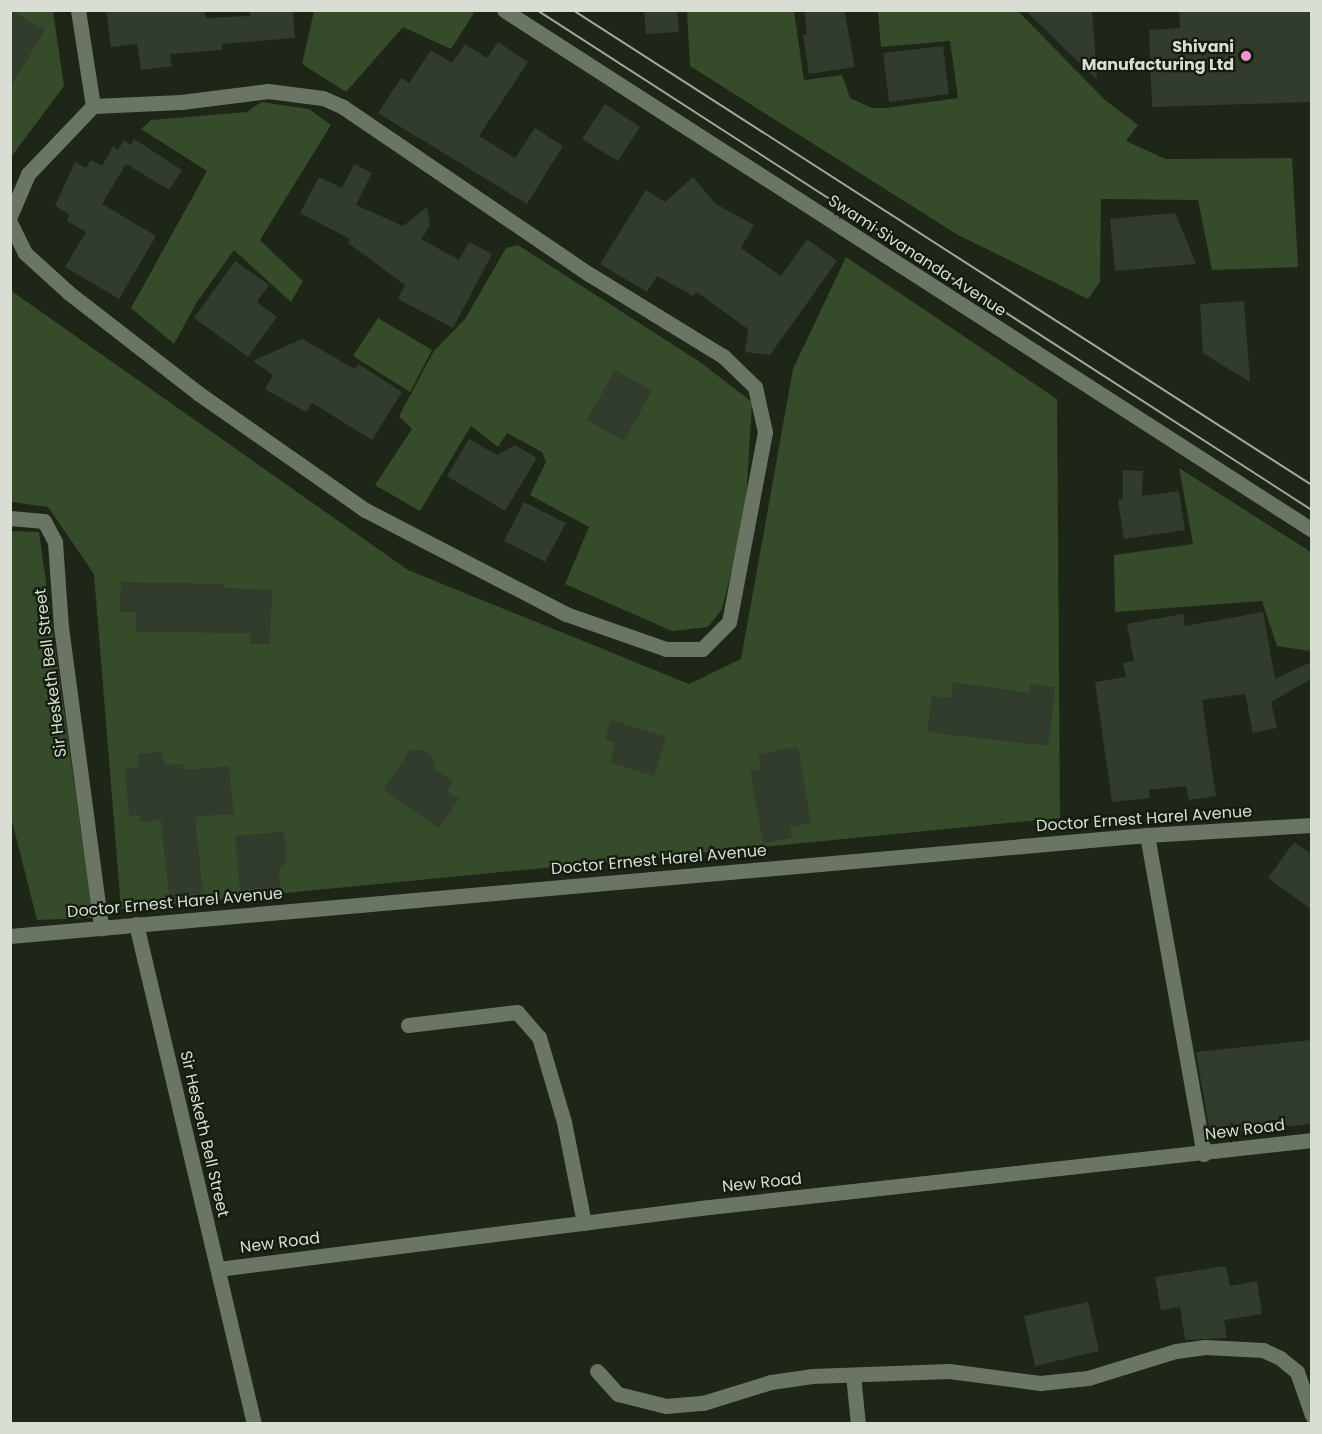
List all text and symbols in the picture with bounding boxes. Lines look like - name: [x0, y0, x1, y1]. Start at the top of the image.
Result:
- place label: Shivani Manufacturing Ltd: [1082, 37, 1234, 75]
- marker: Shivani Manufacturing Ltd: [1239, 49, 1253, 63]
- street label: Swami Sivananda Avenue: [824, 191, 1010, 321]
- street label: Sir Hesketh Bell Street: [31, 587, 71, 759]
- street label: Doctor Ernest Harel Avenue: [1035, 802, 1253, 836]
- street label: Doctor Ernest Harel Avenue: [550, 841, 768, 879]
- street label: Doctor Ernest Harel Avenue: [66, 884, 284, 922]
- street label: Sir Hesketh Bell Street: [176, 1049, 232, 1219]
- street label: New Road: [1204, 1116, 1286, 1144]
- street label: New Road: [721, 1169, 803, 1197]
- street label: New Road: [239, 1229, 321, 1257]

